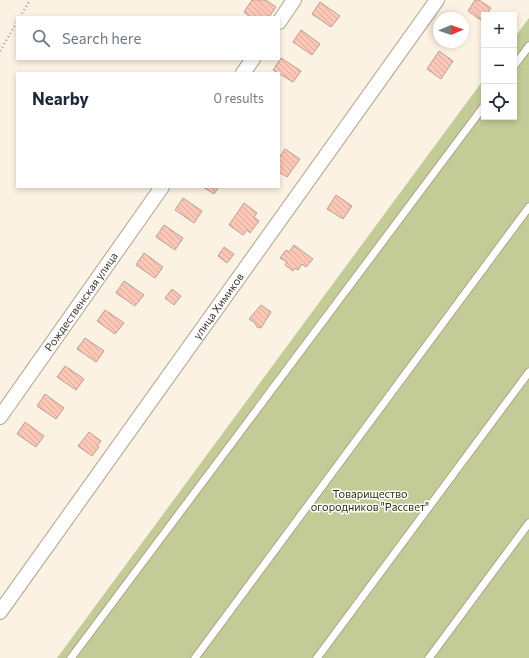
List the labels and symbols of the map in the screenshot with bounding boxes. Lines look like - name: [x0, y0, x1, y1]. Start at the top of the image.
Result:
- north arrow: [433, 12, 469, 48]
- street label: Рождественская улица: [42, 250, 120, 353]
- street label: улица Химиков: [190, 270, 246, 341]
- park label: Товарищество огородников "Рассвет": [311, 487, 429, 513]

